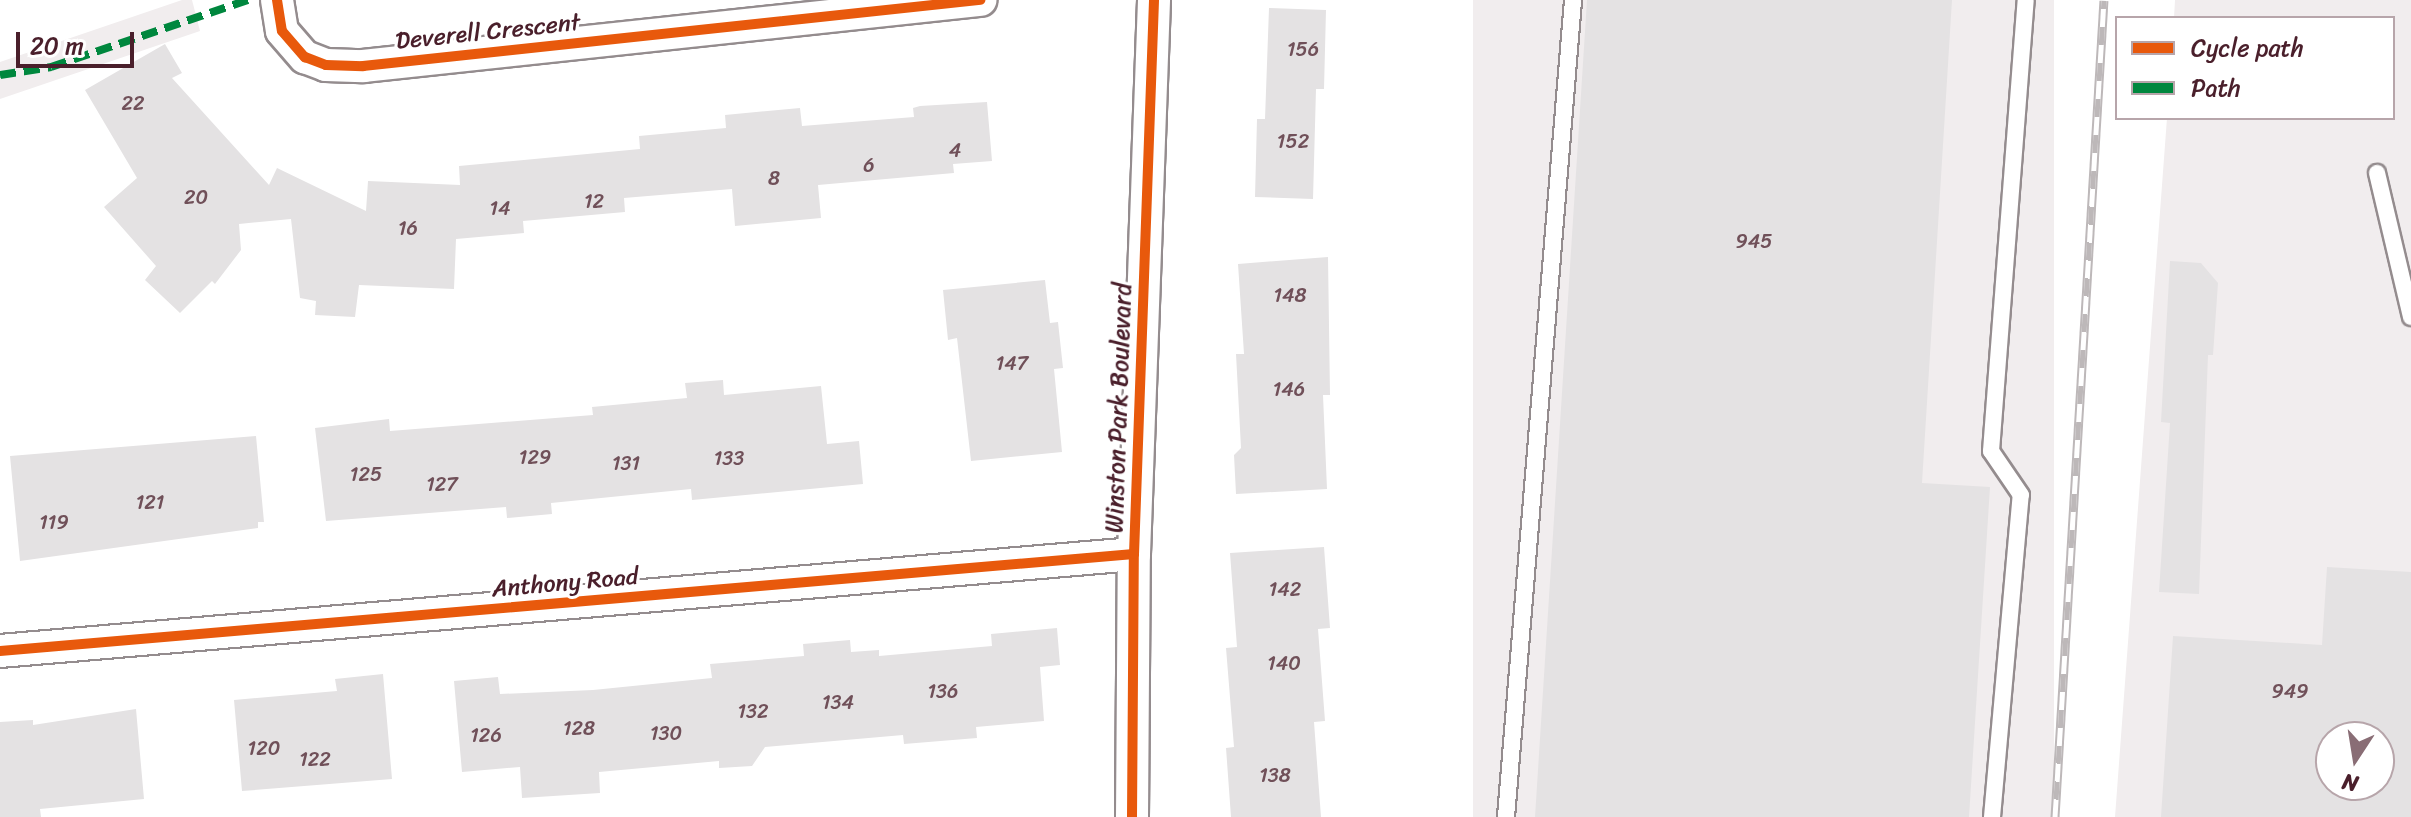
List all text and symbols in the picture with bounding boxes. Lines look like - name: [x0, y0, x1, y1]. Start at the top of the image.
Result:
- street label: Deverell Crescent: [393, 8, 583, 56]
- scale bar: [20, 16, 138, 66]
- legend: [2115, 16, 2395, 120]
- text: 20 m: [30, 25, 84, 67]
- text: Cycle path: [2191, 27, 2304, 69]
- house number: 156: [1287, 37, 1319, 61]
- text: Path: [2191, 67, 2241, 109]
- house number: 22: [121, 91, 145, 115]
- house number: 152: [1277, 129, 1309, 153]
- house number: 4: [949, 138, 961, 162]
- house number: 6: [863, 153, 875, 177]
- house number: 8: [768, 166, 780, 190]
- house number: 20: [184, 185, 208, 209]
- house number: 12: [584, 189, 604, 213]
- house number: 14: [489, 196, 511, 220]
- house number: 16: [398, 216, 418, 240]
- house number: 945: [1736, 229, 1772, 253]
- street label: Winston Park Boulevard: [1100, 283, 1138, 533]
- house number: 148: [1273, 283, 1307, 307]
- house number: 147: [996, 351, 1028, 375]
- house number: 146: [1273, 377, 1305, 401]
- house number: 129: [519, 445, 551, 469]
- house number: 133: [714, 446, 744, 470]
- house number: 131: [612, 451, 640, 475]
- house number: 125: [350, 462, 382, 486]
- house number: 127: [426, 472, 458, 496]
- house number: 121: [136, 490, 164, 514]
- house number: 119: [39, 510, 69, 534]
- street label: Anthony Road: [491, 562, 639, 604]
- house number: 142: [1269, 577, 1301, 601]
- house number: 140: [1267, 651, 1301, 675]
- house number: 136: [928, 679, 958, 703]
- house number: 949: [2271, 679, 2309, 703]
- house number: 134: [822, 690, 854, 714]
- house number: 132: [737, 699, 769, 723]
- house number: 128: [563, 716, 595, 740]
- house number: 130: [650, 721, 682, 745]
- north arrow: [2315, 721, 2395, 801]
- house number: 126: [470, 723, 502, 747]
- house number: 120: [248, 736, 280, 760]
- house number: 122: [299, 747, 331, 771]
- text: N: [2339, 762, 2362, 804]
- house number: 138: [1259, 763, 1291, 787]

